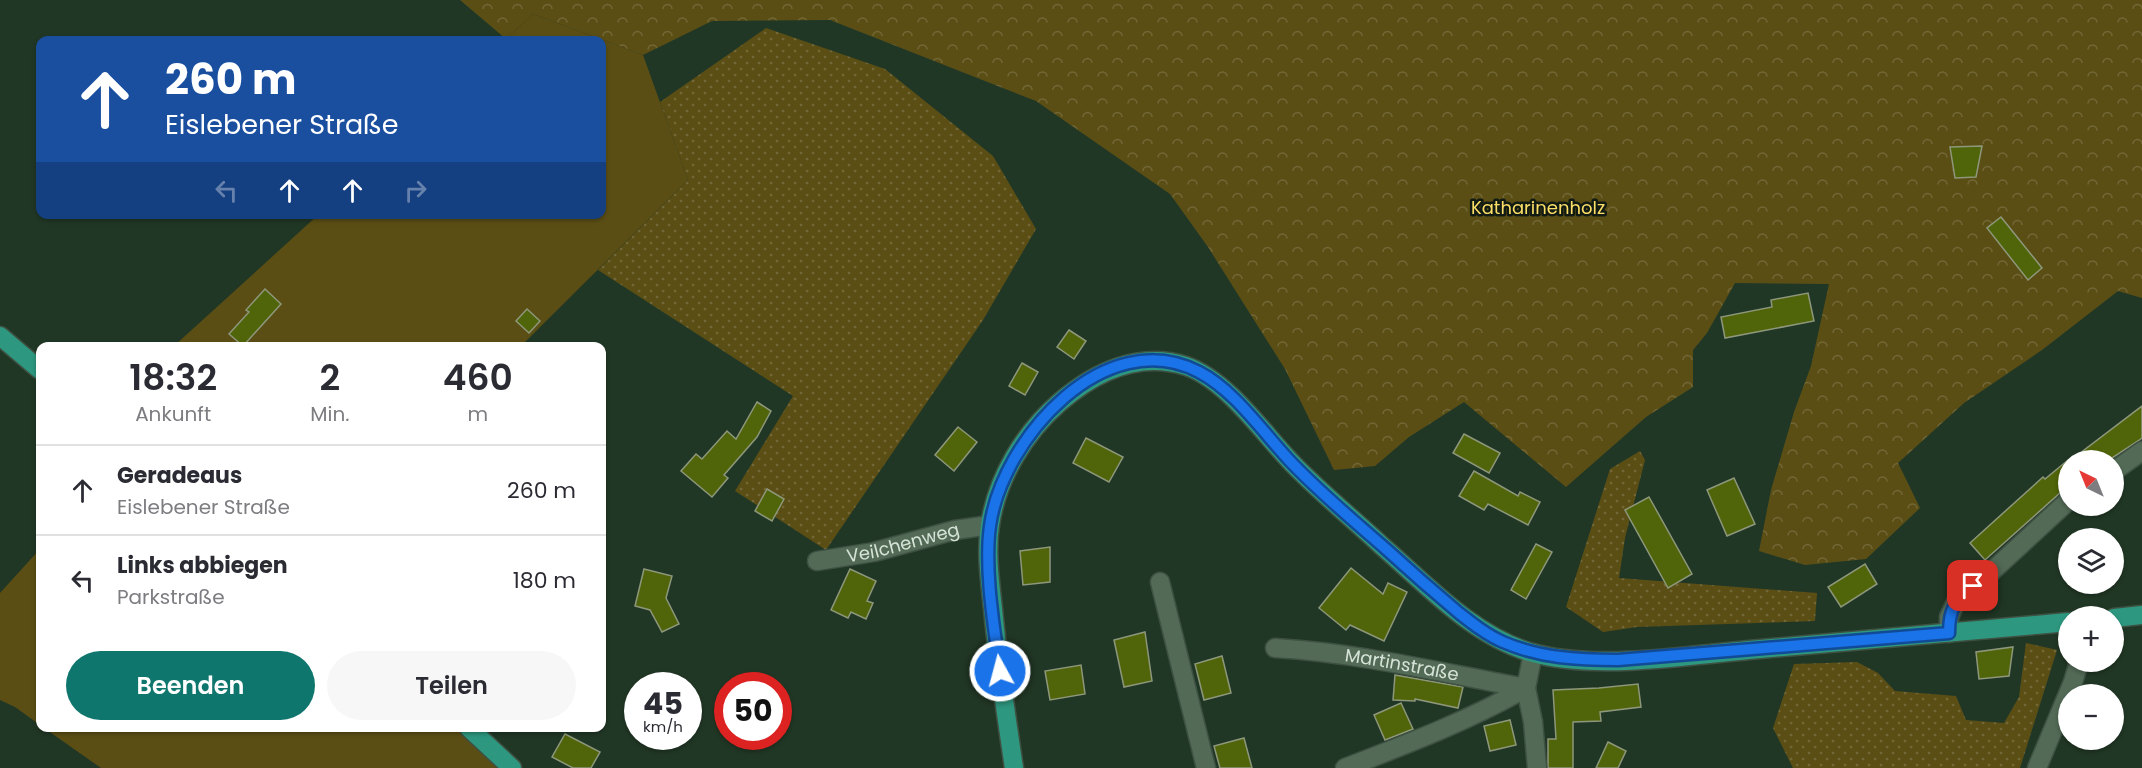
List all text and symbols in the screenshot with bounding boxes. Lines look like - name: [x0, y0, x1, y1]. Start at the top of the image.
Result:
- text: 260 m: [165, 50, 297, 109]
- icon: ahead: [66, 60, 144, 138]
- text: Eislebener Straße: [165, 106, 398, 143]
- icon: left: [210, 174, 243, 207]
- icon: ahead: [273, 174, 306, 207]
- icon: ahead: [336, 174, 369, 207]
- icon: right: [399, 174, 432, 207]
- park label: Katharinenholz: [1471, 195, 1605, 220]
- text: 18:32: [129, 352, 217, 403]
- text: 2: [320, 352, 340, 403]
- text: 460: [443, 352, 513, 403]
- text: Ankunft: [135, 400, 211, 428]
- text: Min.: [310, 400, 349, 428]
- text: m: [467, 400, 488, 428]
- north arrow: [2058, 450, 2124, 516]
- map controls: [2058, 450, 2124, 750]
- text: Geradeaus: [117, 460, 242, 491]
- icon: ahead: [66, 474, 99, 507]
- text: 260 m: [507, 475, 576, 506]
- text: Eislebener Straße: [117, 493, 290, 521]
- street label: Veilchenweg: [845, 516, 962, 568]
- button: layers: [2058, 528, 2124, 594]
- text: Links abbiegen: [117, 550, 288, 581]
- pin: [1947, 560, 1998, 611]
- icon: left: [66, 564, 99, 597]
- text: 180 m: [513, 565, 576, 596]
- icon: arrive: [1956, 569, 1989, 602]
- text: Parkstraße: [117, 583, 225, 611]
- button: +: [2058, 606, 2124, 672]
- position arrow: [968, 639, 1032, 703]
- street label: Martinstraße: [1343, 642, 1461, 687]
- button: Beenden: [66, 651, 315, 720]
- button: Teilen: [327, 651, 576, 720]
- speed limit sign: 50: [714, 672, 792, 750]
- text: 45: [643, 682, 683, 725]
- button: −: [2058, 684, 2124, 750]
- text: km/h: [643, 716, 683, 737]

